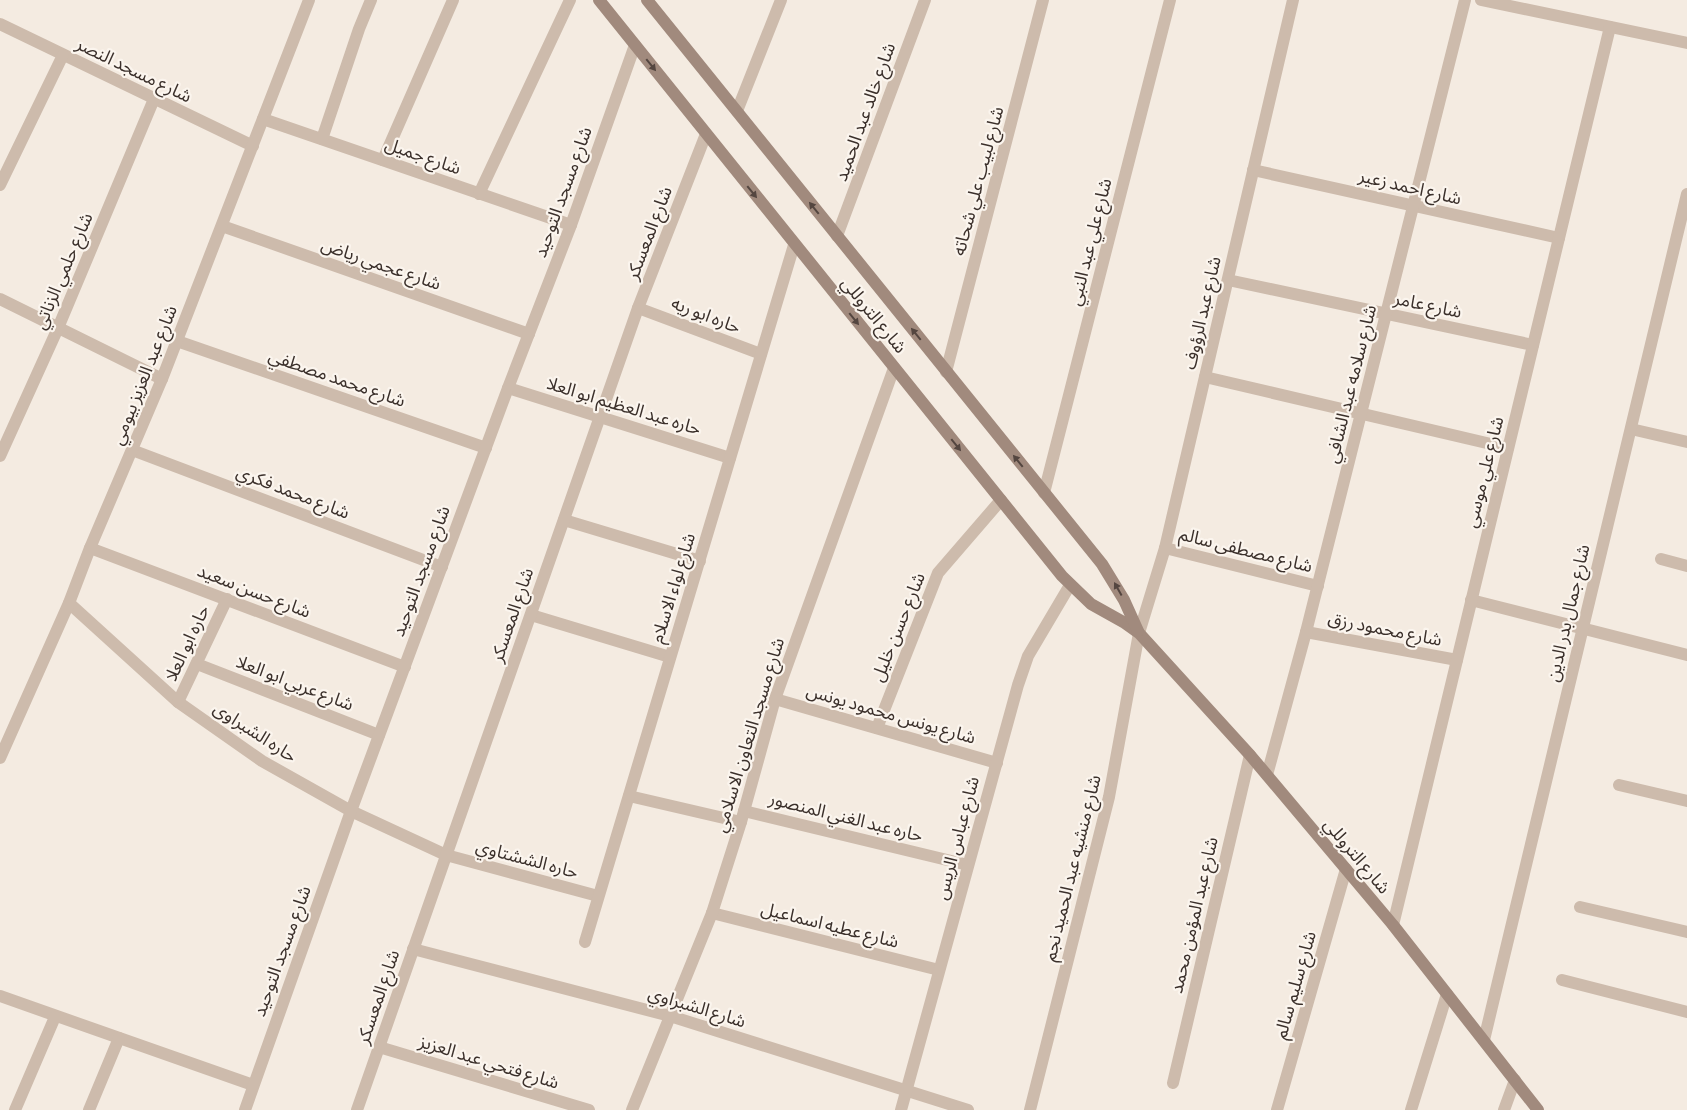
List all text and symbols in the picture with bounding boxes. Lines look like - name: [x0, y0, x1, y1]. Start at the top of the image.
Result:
- street label: شارع مسجد النصر: [70, 33, 195, 110]
- street label: شارع خالد عبد الحميد: [831, 40, 903, 185]
- one-way arrow: [646, 58, 657, 71]
- street label: شارع لبيب علي شحاته: [948, 104, 1011, 259]
- street label: شارع مسجد التوحيد: [530, 124, 600, 261]
- street label: شارع جميل: [381, 134, 464, 182]
- street label: شارع احمد زعير: [1355, 165, 1463, 212]
- street label: شارع علي عبد النبي: [1064, 176, 1119, 309]
- street label: شارع المعسكر: [622, 184, 680, 285]
- one-way arrow: [747, 185, 758, 198]
- one-way arrow: [809, 201, 820, 214]
- street label: شارع حلمي الزناتي: [29, 210, 100, 334]
- street label: شارع عجمي رياض: [317, 234, 443, 298]
- street label: شارع عبد الرؤوف: [1179, 254, 1229, 372]
- street label: شارع التروللي: [834, 273, 911, 360]
- street label: شارع عامر: [1390, 288, 1464, 326]
- street label: حاره ابو ريه: [668, 293, 743, 338]
- street label: شارع عبد العزيز بيومي: [107, 302, 185, 449]
- street label: شارع سلامه عبد الشافي: [1322, 303, 1384, 466]
- one-way arrow: [849, 312, 860, 325]
- one-way arrow: [911, 328, 922, 341]
- street label: شارع محمد مصطفي: [265, 345, 408, 415]
- street label: حاره عبد العظيم ابو العلا: [544, 373, 703, 442]
- street label: شارع علي موسي: [1461, 414, 1511, 531]
- one-way arrow: [951, 438, 962, 451]
- one-way arrow: [1013, 455, 1024, 468]
- street label: شارع محمد فكري: [232, 461, 352, 527]
- street label: شارع مسجد التوحيد: [388, 503, 458, 640]
- street label: شارع مصطفى سالم: [1176, 524, 1315, 580]
- street label: شارع لواء الاسلام: [647, 531, 703, 647]
- street label: شارع جمال بدر الدين: [1542, 542, 1597, 685]
- street label: شارع حسن سعيد: [193, 560, 313, 626]
- street label: شارع المعسكر: [486, 565, 541, 667]
- street label: شارع حسن خليل: [867, 570, 933, 686]
- one-way arrow: [1113, 583, 1122, 596]
- street label: حاره ابو العلا: [161, 602, 214, 685]
- street label: شارع محمود رزق: [1325, 608, 1444, 654]
- street label: شارع مسجد التعاون الاسلامي: [710, 635, 792, 836]
- street label: شارع عربي ابو العلا: [232, 651, 357, 718]
- street label: شارع يونس محمود يونس: [803, 680, 978, 752]
- street label: حاره الشبراوى: [209, 698, 300, 767]
- street label: شارع منشيه عبد الحميد نجم: [1039, 773, 1109, 964]
- street label: شارع عباس الريس: [931, 774, 987, 903]
- street label: حاره عبد الغني المنصور: [765, 788, 925, 849]
- street label: شارع التروللي: [1317, 814, 1394, 900]
- street label: شارع عبد المؤمن محمد: [1166, 835, 1226, 996]
- street label: حاره الششتاوي: [473, 836, 580, 885]
- street label: شارع مسجد التوحيد: [249, 883, 319, 1020]
- street label: شارع عطيه اسماعيل: [758, 898, 901, 956]
- street label: شارع سليم سالم: [1270, 929, 1324, 1042]
- street label: شارع المعسكر: [352, 947, 407, 1049]
- street label: شارع الشبراوي: [645, 983, 748, 1035]
- street label: شارع فتحي عبد العزيز: [414, 1031, 561, 1097]

